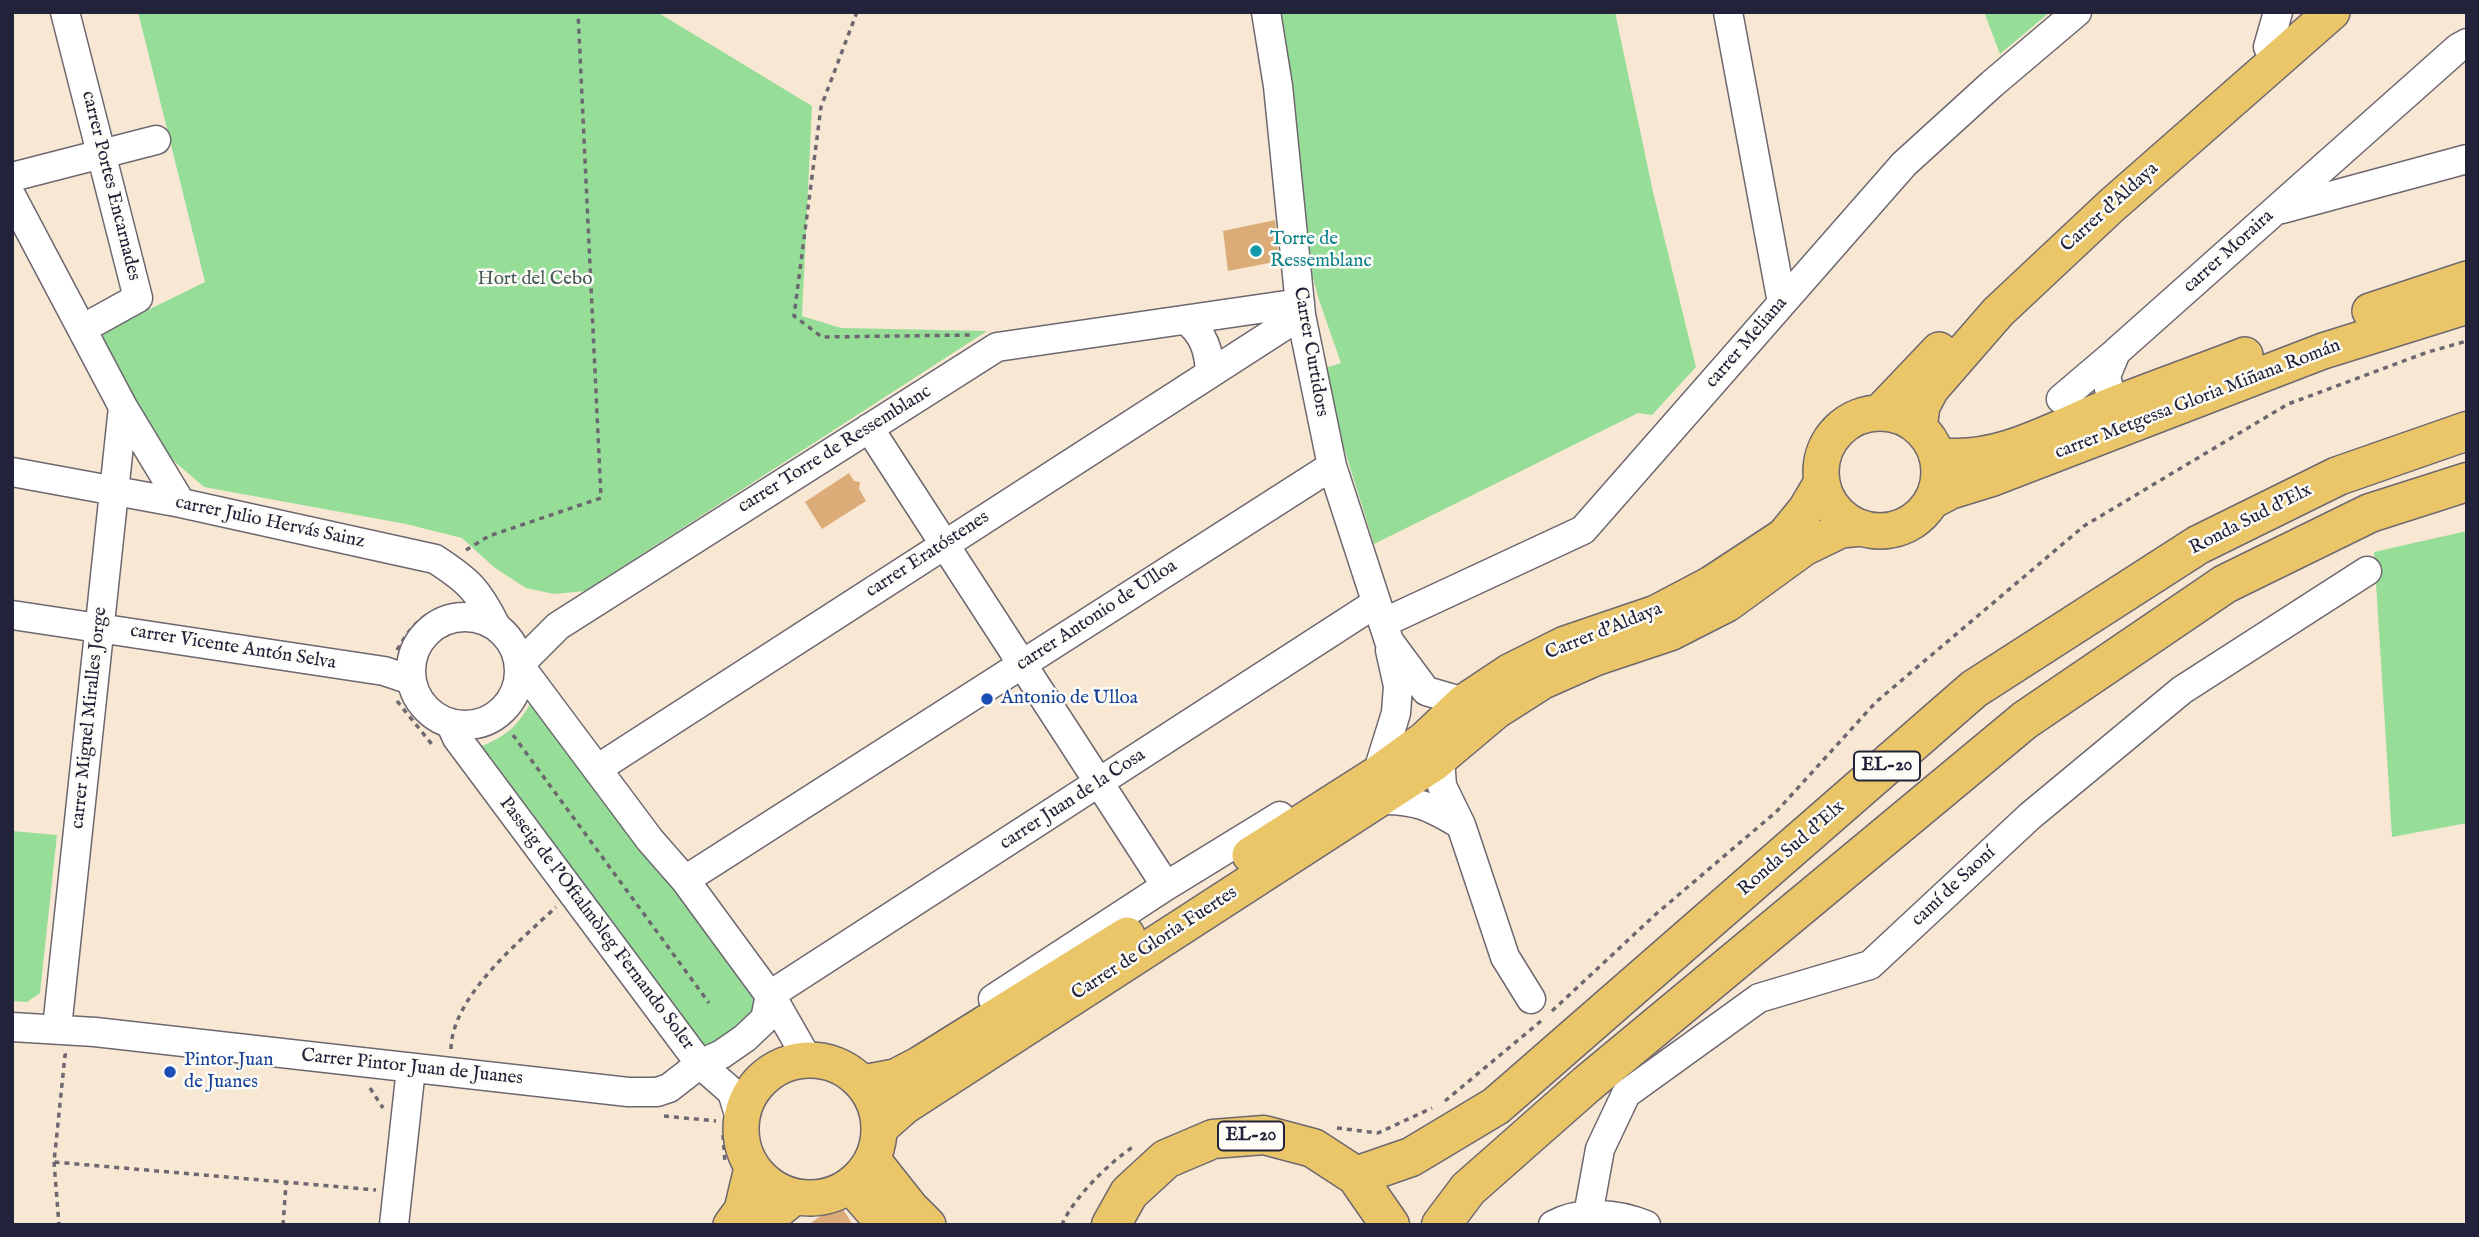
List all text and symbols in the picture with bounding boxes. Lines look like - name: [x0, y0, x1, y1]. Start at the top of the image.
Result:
- street label: carrer Portes Encarnades: [75, 89, 145, 283]
- street label: Carrer d'Aldaya: [2056, 158, 2164, 258]
- street label: carrer Moraira: [2179, 206, 2279, 298]
- place label: Torre de Ressemblanc: [1270, 229, 1372, 273]
- marker: Torre de Ressemblanc: [1248, 243, 1264, 259]
- park label: Hort del Cebo: [478, 269, 592, 291]
- street label: Carrer Curtidors: [1287, 285, 1333, 419]
- street label: carrer Meliana: [1701, 293, 1793, 393]
- street label: carrer Metgessa Gloria Miñana Román: [2052, 335, 2344, 465]
- street label: carrer Torre de Ressemblanc: [734, 381, 936, 519]
- street label: Ronda Sud d'Elx: [2186, 479, 2316, 561]
- street label: carrer Julio Hervás Sainz: [173, 492, 367, 554]
- street label: carrer Eratóstenes: [862, 507, 994, 603]
- street label: carrer Antonio de Ulloa: [1012, 555, 1182, 677]
- street label: Carrer d'Aldaya: [1542, 598, 1666, 666]
- street label: carrer Miguel Miralles Jorge: [67, 606, 113, 830]
- street label: carrer Vicente Antón Selva: [129, 620, 337, 676]
- place label: Antonio de Ulloa: [1001, 688, 1138, 710]
- marker: Antonio de Ulloa: [979, 691, 995, 707]
- street label: carrer Juan de la Cosa: [996, 744, 1150, 856]
- road number: EL-20: [1854, 752, 1920, 780]
- street label: Passeig de l'Oftalmòleg Fernando Soler: [493, 793, 699, 1055]
- street label: Ronda Sud d'Elx: [1734, 796, 1850, 902]
- street label: camí de Saoní: [1907, 842, 2001, 932]
- street label: Carrer de Gloria Fuertes: [1068, 882, 1242, 1006]
- street label: Carrer Pintor Juan de Juanes: [300, 1045, 524, 1091]
- place label: Pintor Juan de Juanes: [184, 1050, 273, 1094]
- marker: Pintor Juan de Juanes: [162, 1064, 178, 1080]
- road number: EL-20: [1218, 1121, 1284, 1150]

